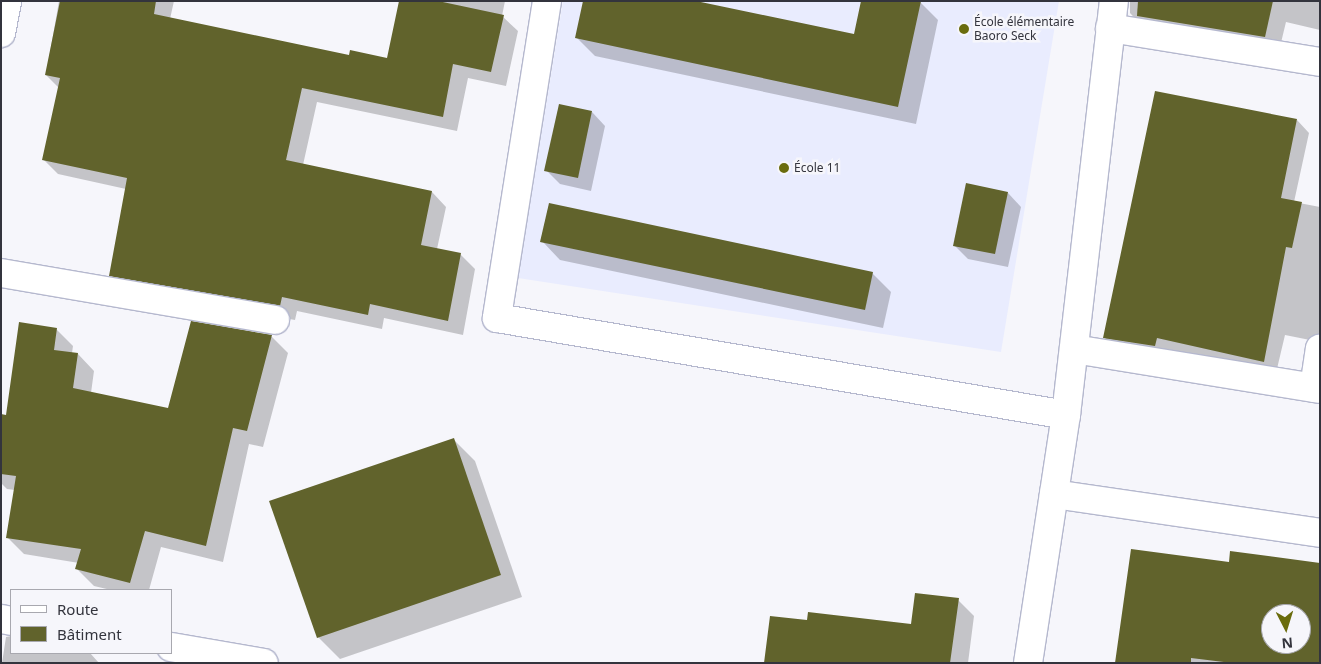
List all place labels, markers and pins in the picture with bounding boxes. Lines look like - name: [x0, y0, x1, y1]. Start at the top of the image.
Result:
- place label: École élémentaire Baoro Seck: [974, 15, 1074, 43]
- marker: École élémentaire Baoro Seck: [958, 23, 970, 35]
- place label: École 11: [794, 161, 840, 175]
- marker: École 11: [778, 162, 790, 174]

